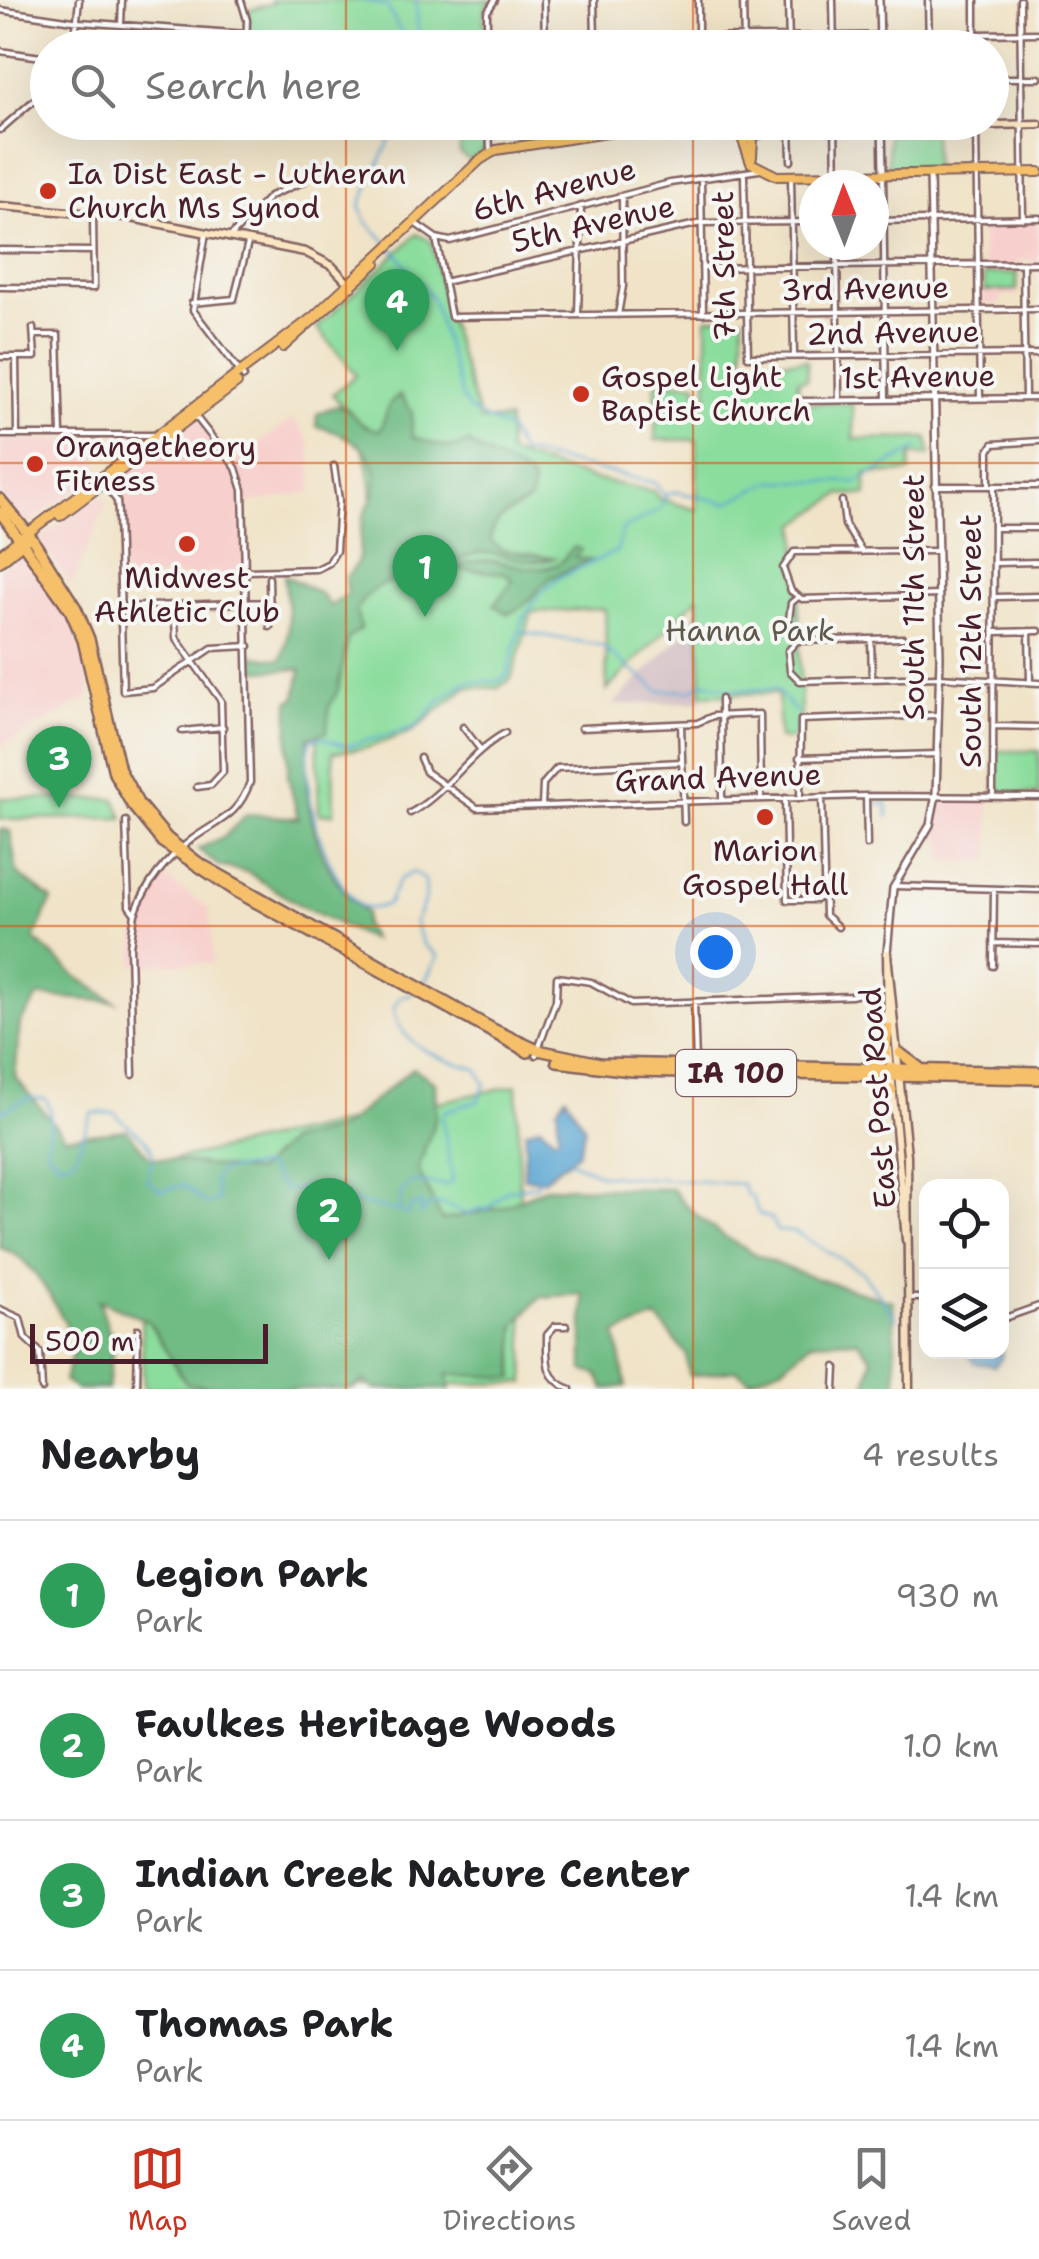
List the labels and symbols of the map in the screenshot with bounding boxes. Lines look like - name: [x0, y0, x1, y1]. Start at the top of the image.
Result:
- street label: 6th Avenue: [468, 148, 640, 231]
- place label: Ia Dist East - Lutheran Church Ms Synod: [68, 153, 406, 228]
- north arrow: [799, 170, 889, 260]
- marker: Ia Dist East - Lutheran Church Ms Synod: [37, 180, 59, 202]
- street label: 5th Avenue: [508, 185, 678, 262]
- street label: 7th Street: [702, 190, 745, 342]
- street label: 3rd Avenue: [781, 267, 949, 310]
- pin: 4: [364, 268, 430, 351]
- street label: 2nd Avenue: [806, 310, 980, 355]
- street label: 1st Avenue: [840, 355, 996, 398]
- place label: Gospel Light Baptist Church: [601, 356, 811, 431]
- marker: Gospel Light Baptist Church: [570, 383, 592, 405]
- place label: Orangetheory Fitness: [55, 426, 256, 501]
- marker: Orangetheory Fitness: [24, 453, 46, 475]
- street label: South 11th Street: [893, 474, 934, 720]
- street label: South 12th Street: [950, 514, 991, 768]
- marker: Midwest Athletic Club: [176, 533, 198, 555]
- pin: 1: [392, 534, 458, 617]
- place label: Midwest Athletic Club: [94, 557, 280, 632]
- park label: Hanna Park: [665, 610, 835, 651]
- pin: 3: [27, 726, 92, 808]
- street label: Grand Avenue: [614, 753, 822, 802]
- marker: Marion Gospel Hall: [754, 806, 776, 828]
- place label: Marion Gospel Hall: [682, 830, 848, 905]
- your location: [690, 927, 741, 978]
- street label: East Post Road: [849, 986, 906, 1210]
- road number: IA 100: [676, 1050, 796, 1096]
- pin: 2: [296, 1178, 362, 1260]
- scale bar: [30, 1319, 268, 1364]

